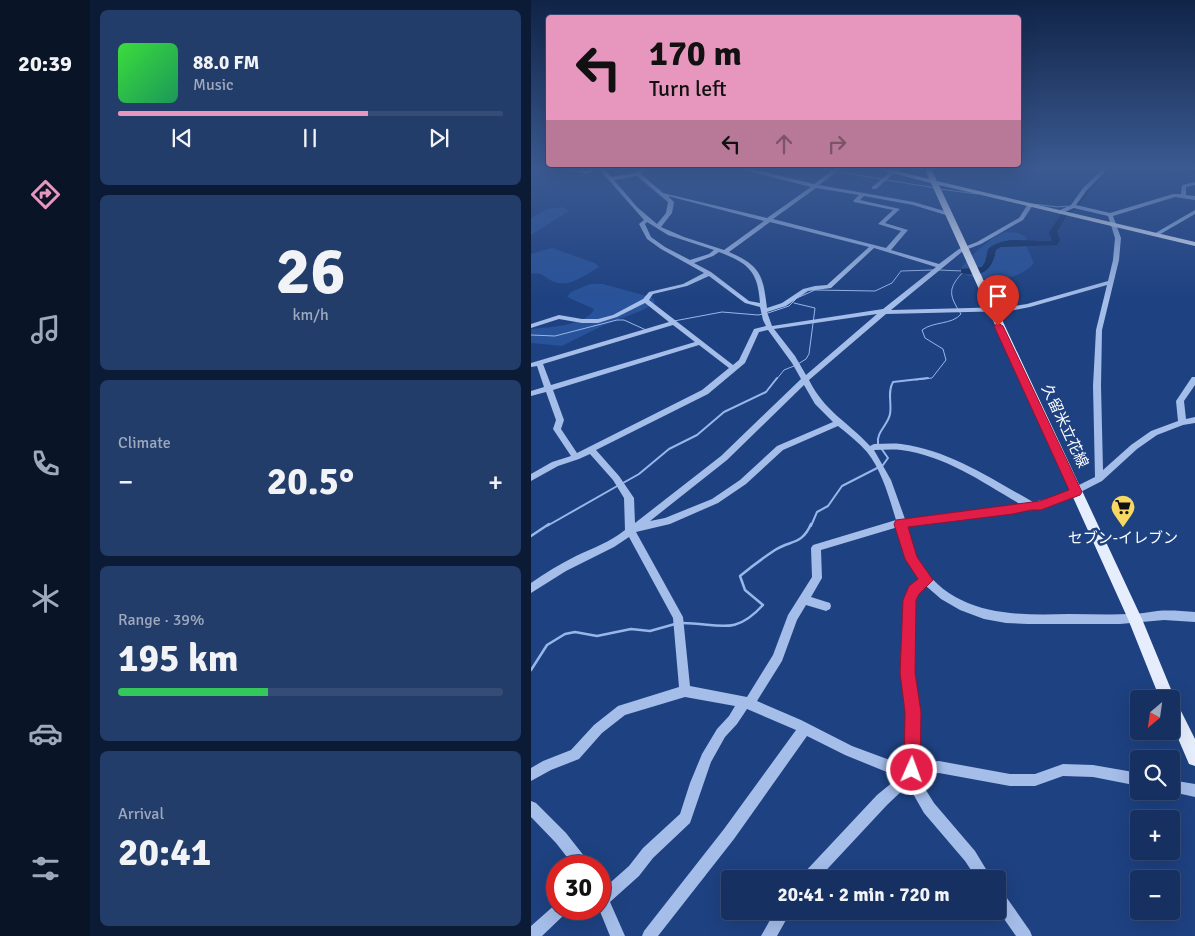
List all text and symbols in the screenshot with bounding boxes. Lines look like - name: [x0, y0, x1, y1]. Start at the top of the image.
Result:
- text: 170 m: [649, 32, 742, 75]
- icon: left: [566, 35, 631, 100]
- text: 20:39: [18, 50, 72, 77]
- text: 88.0 FM: [193, 51, 259, 75]
- text: Music: [193, 75, 234, 95]
- text: Turn left: [649, 75, 727, 102]
- icon: previous: [168, 124, 196, 152]
- icon: pause: [296, 124, 324, 152]
- icon: next: [425, 124, 453, 152]
- icon: left: [717, 130, 745, 158]
- icon: ahead: [770, 130, 798, 158]
- icon: right: [823, 130, 851, 158]
- icon: directions: [28, 177, 63, 212]
- text: 26: [275, 232, 346, 312]
- pin: [977, 275, 1019, 326]
- icon: arrive: [984, 282, 1012, 310]
- text: km/h: [292, 305, 329, 325]
- icon: music: [28, 312, 63, 347]
- street label: 久留米立花線: [1038, 381, 1092, 471]
- text: Climate: [118, 433, 171, 453]
- icon: phone: [28, 446, 63, 481]
- text: 20.5°: [267, 458, 354, 505]
- text: −: [118, 465, 133, 499]
- text: +: [488, 465, 503, 499]
- supermarket icon: セブン-イレブン: [1110, 494, 1136, 528]
- place label: セブン-イレブン: [1068, 529, 1178, 547]
- icon: climate: [28, 581, 63, 616]
- text: Range · 39%: [118, 610, 204, 630]
- text: 195 km: [118, 635, 239, 682]
- north arrow: [1130, 690, 1180, 740]
- map controls: [1130, 690, 1180, 920]
- icon: car: [28, 716, 63, 751]
- position arrow: [885, 743, 937, 795]
- button: search: [1130, 750, 1180, 800]
- text: Arrival: [118, 804, 164, 824]
- button: +: [1130, 810, 1180, 860]
- text: 20:41: [118, 829, 211, 876]
- icon: filters: [28, 851, 63, 886]
- speed limit sign: 30: [546, 855, 611, 920]
- button: −: [1130, 870, 1180, 920]
- text: 20:41 · 2 min · 720 m: [777, 883, 950, 907]

